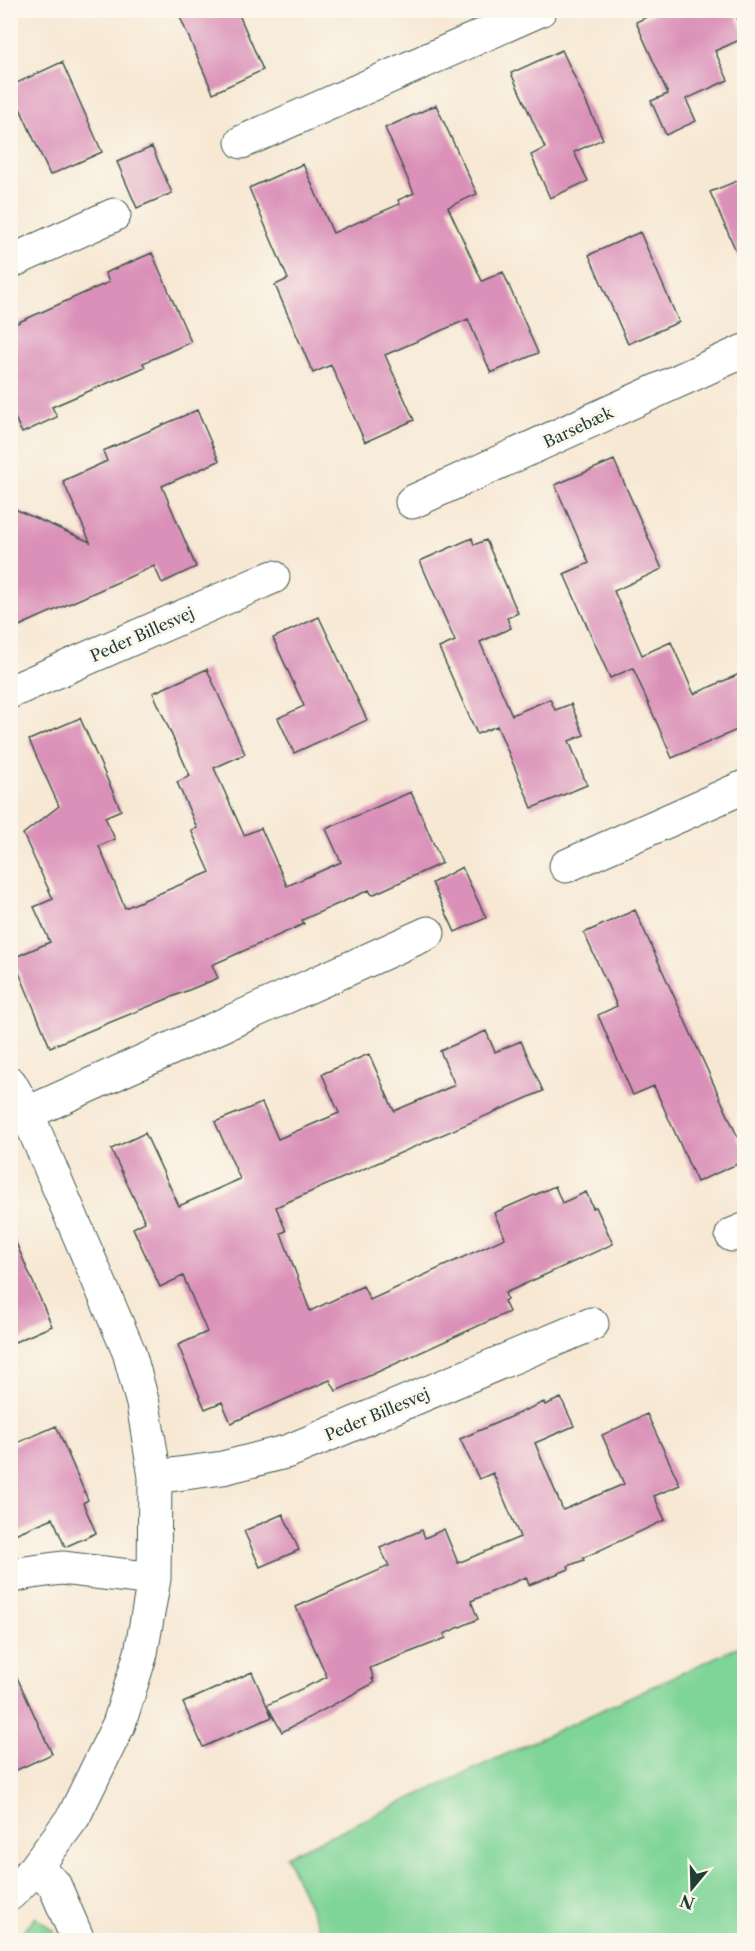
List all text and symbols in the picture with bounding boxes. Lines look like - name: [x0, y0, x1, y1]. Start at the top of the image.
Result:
- street label: Barsebæk: [540, 402, 617, 452]
- street label: Peder Billesvej: [87, 602, 197, 666]
- street label: Peder Billesvej: [322, 1383, 432, 1445]
- north arrow: [662, 1858, 722, 1918]
- text: N: [677, 1890, 697, 1914]

